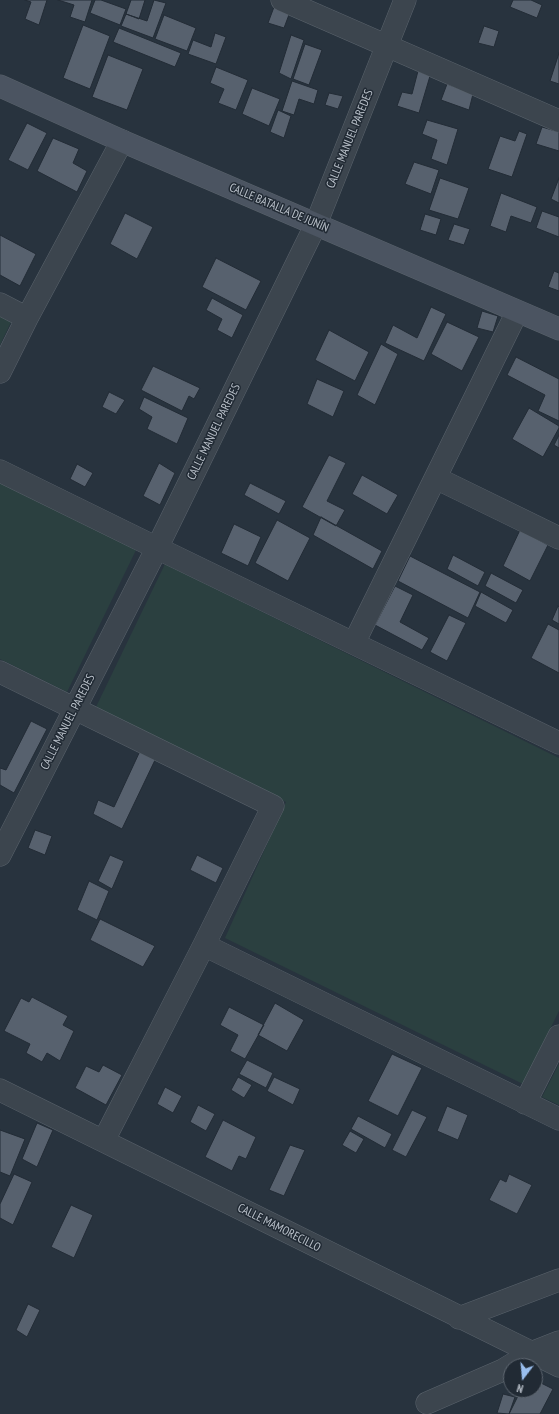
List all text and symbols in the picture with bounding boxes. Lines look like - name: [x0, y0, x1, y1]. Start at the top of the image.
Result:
- street label: CALLE MANUEL PAREDES: [324, 88, 376, 190]
- street label: CALLE BATALLA DE JUNÍN: [227, 181, 331, 235]
- street label: CALLE MANUEL PAREDES: [184, 382, 244, 482]
- street label: CALLE MANUEL PAREDES: [38, 672, 98, 772]
- street label: CALLE MAMORECILLO: [235, 1201, 323, 1255]
- north arrow: [503, 1358, 543, 1398]
- text: N: [515, 1381, 525, 1396]

